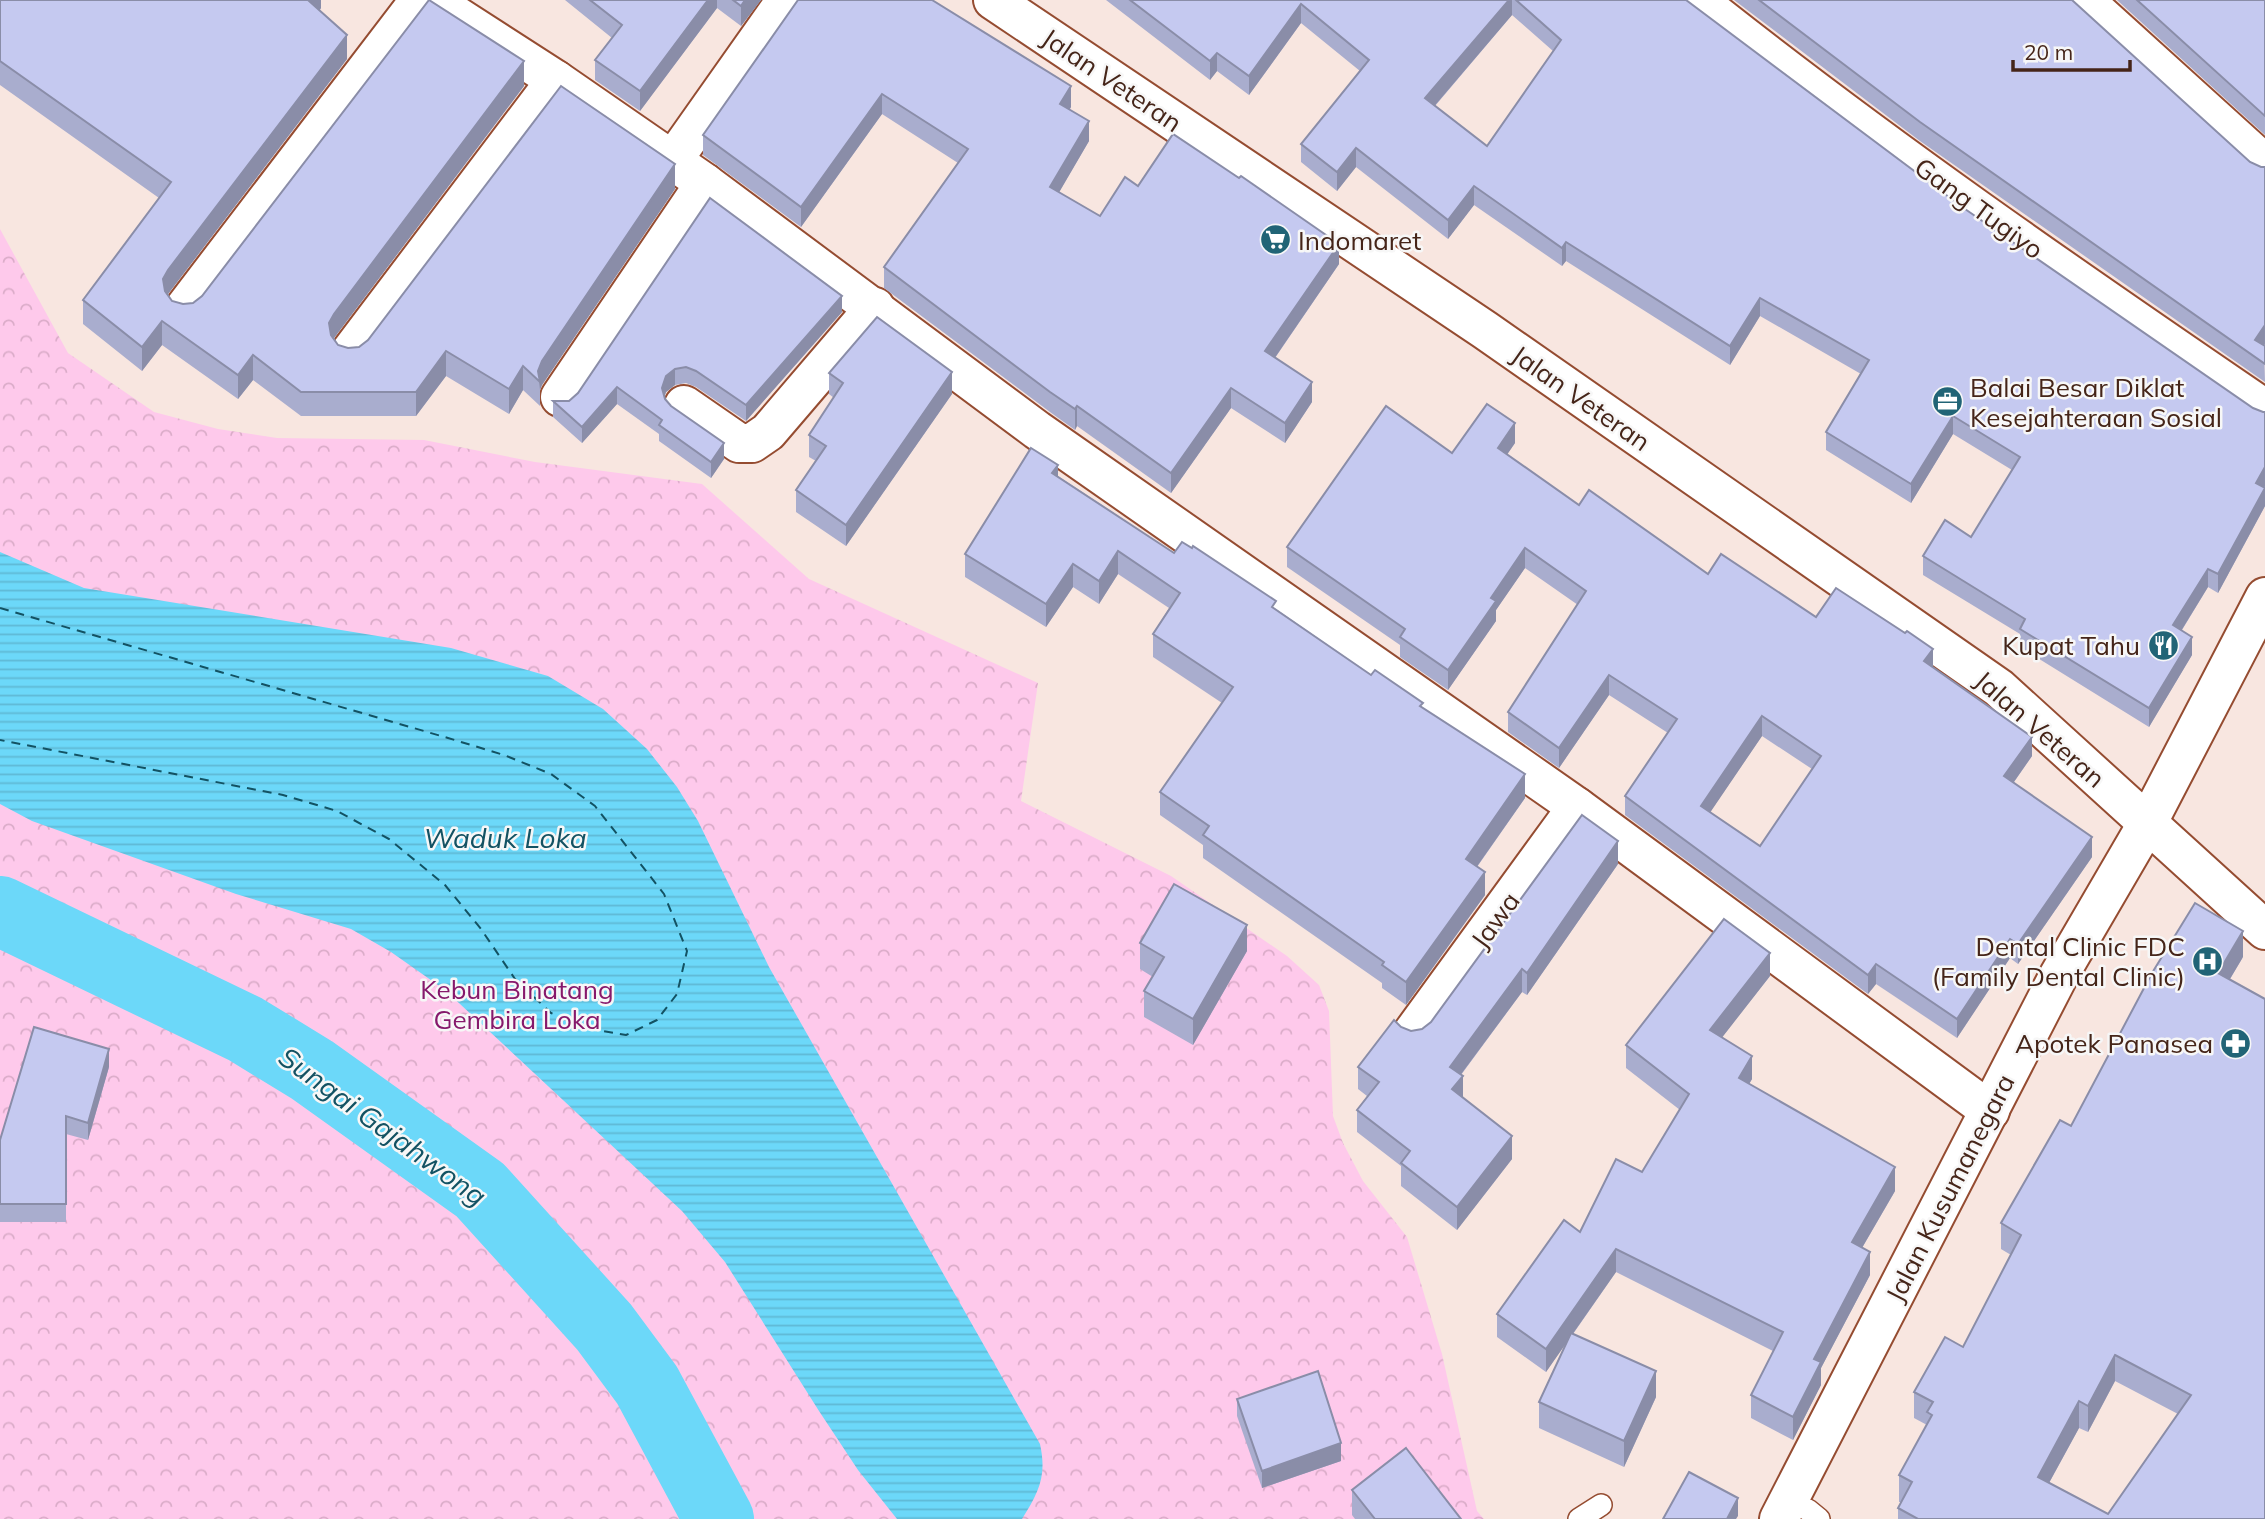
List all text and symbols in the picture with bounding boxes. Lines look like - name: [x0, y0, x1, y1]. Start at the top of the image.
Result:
- street label: Jalan Veteran: [1036, 21, 1188, 139]
- scale bar: [2013, 28, 2130, 72]
- text: 20 m: [2024, 39, 2073, 65]
- street label: Gang Tugiyo: [1908, 150, 2050, 266]
- supermarket icon: Indomaret: [1258, 223, 1292, 257]
- place label: Indomaret: [1298, 224, 1421, 257]
- street label: Jalan Veteran: [1505, 338, 1657, 458]
- place label: Balai Besar Diklat Kesejahteraan Sosial: [1970, 371, 2222, 434]
- office icon: Balai Besar Diklat Kesejahteraan Sosial: [1930, 385, 1964, 419]
- restaurant icon: Kupat Tahu: [2146, 628, 2180, 662]
- place label: Kupat Tahu: [2002, 629, 2140, 662]
- street label: Jalan Veteran: [1968, 663, 2112, 795]
- water label: Waduk Loka: [423, 820, 587, 855]
- street label: Jawa: [1463, 885, 1527, 955]
- place label: Dental Clinic FDC (Family Dental Clinic): [1932, 930, 2185, 993]
- hospital icon: Dental Clinic FDC (Family Dental Clinic): [2191, 944, 2225, 978]
- park label: Kebun Binatang Gembira Loka: [420, 973, 614, 1036]
- pharmacy icon: Apotek Panasea: [2219, 1026, 2253, 1060]
- place label: Apotek Panasea: [2015, 1027, 2213, 1060]
- water label: Sungai Gajahwong: [272, 1039, 494, 1213]
- street label: Jalan Kusumanegara: [1878, 1069, 2022, 1307]

